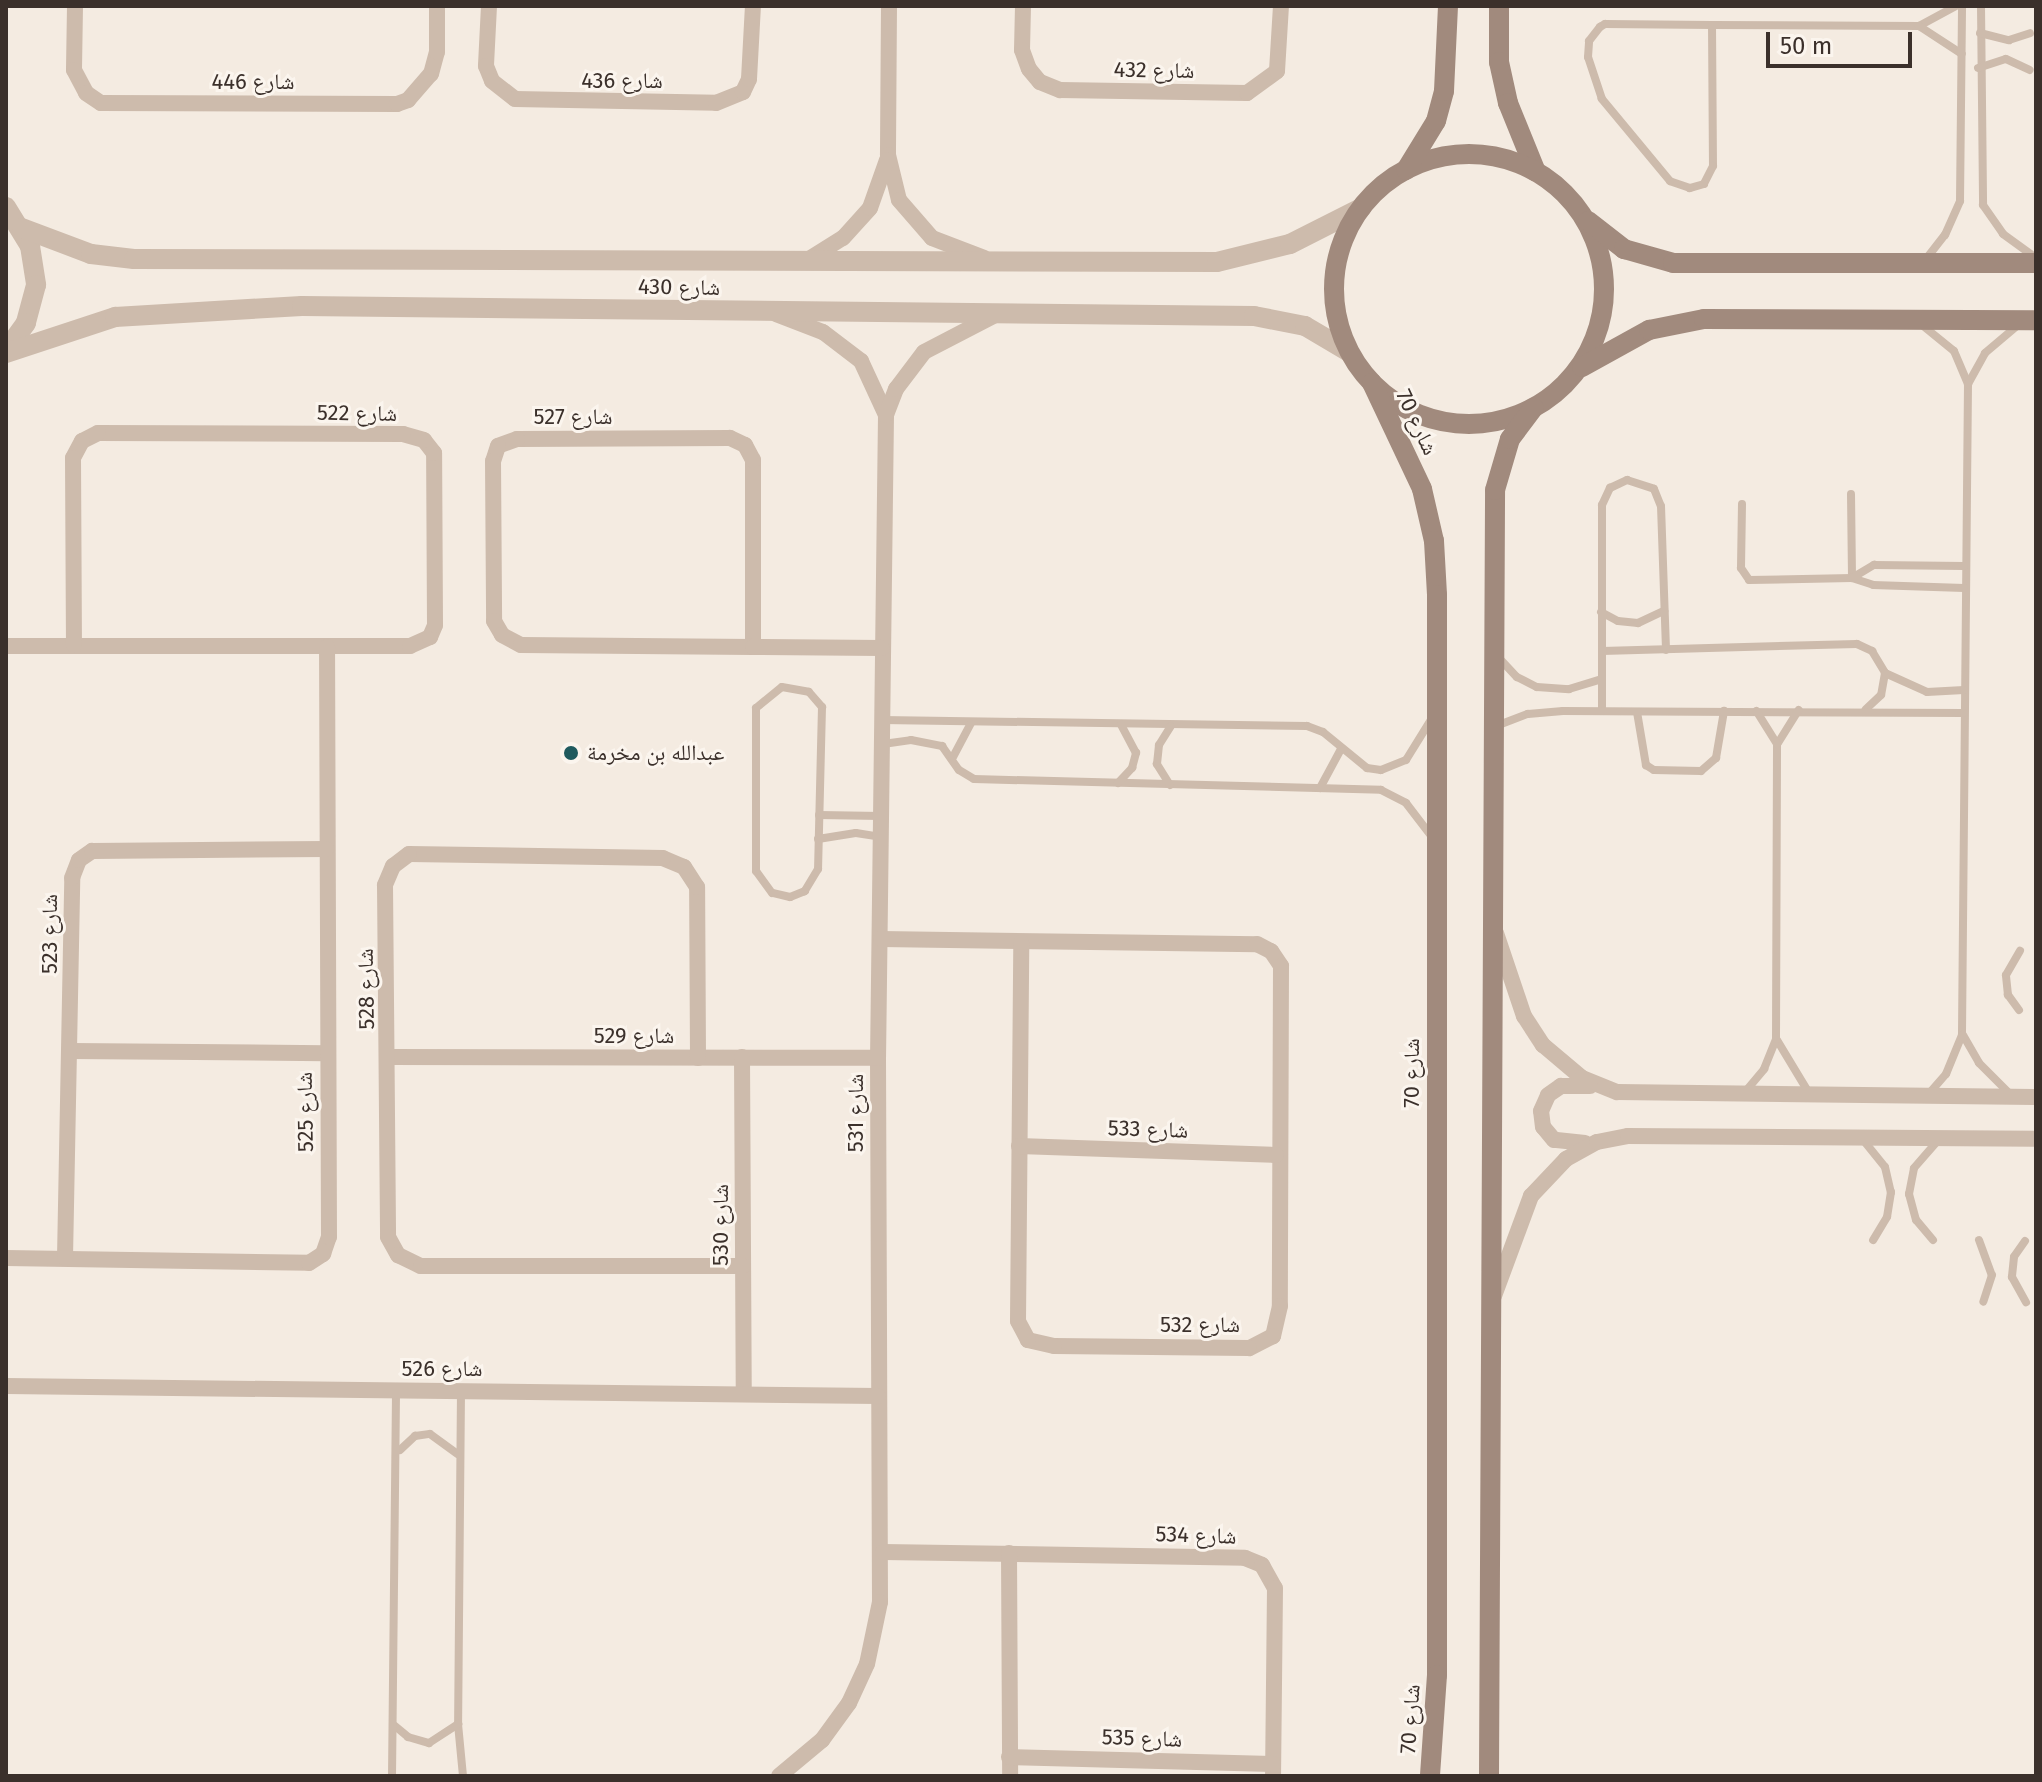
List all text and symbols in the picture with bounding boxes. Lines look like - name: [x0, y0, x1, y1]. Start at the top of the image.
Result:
- scale bar: [1770, 16, 1916, 66]
- text: 50 m: [1780, 32, 1832, 60]
- street label: شارع 432: [1113, 56, 1195, 84]
- street label: شارع 436: [581, 68, 663, 94]
- street label: شارع 446: [212, 69, 294, 95]
- street label: شارع 430: [638, 273, 720, 301]
- street label: شارع 70: [1390, 385, 1444, 459]
- street label: شارع 522: [317, 399, 397, 427]
- street label: شارع 527: [534, 404, 612, 430]
- place label: عبدالله بن مخرمة: [587, 740, 724, 766]
- marker: عبدالله بن مخرمة: [562, 744, 580, 762]
- street label: شارع 523: [37, 894, 63, 974]
- street label: شارع 528: [352, 948, 380, 1030]
- street label: شارع 529: [594, 1023, 674, 1049]
- street label: شارع 70: [1399, 1038, 1425, 1108]
- street label: شارع 525: [291, 1072, 319, 1152]
- street label: شارع 531: [843, 1074, 869, 1152]
- street label: شارع 533: [1107, 1114, 1189, 1144]
- street label: شارع 530: [708, 1184, 734, 1266]
- street label: شارع 532: [1160, 1312, 1240, 1338]
- street label: شارع 526: [401, 1356, 483, 1382]
- street label: شارع 534: [1155, 1520, 1237, 1550]
- street label: شارع 70: [1394, 1683, 1426, 1755]
- street label: شارع 535: [1101, 1723, 1183, 1753]

